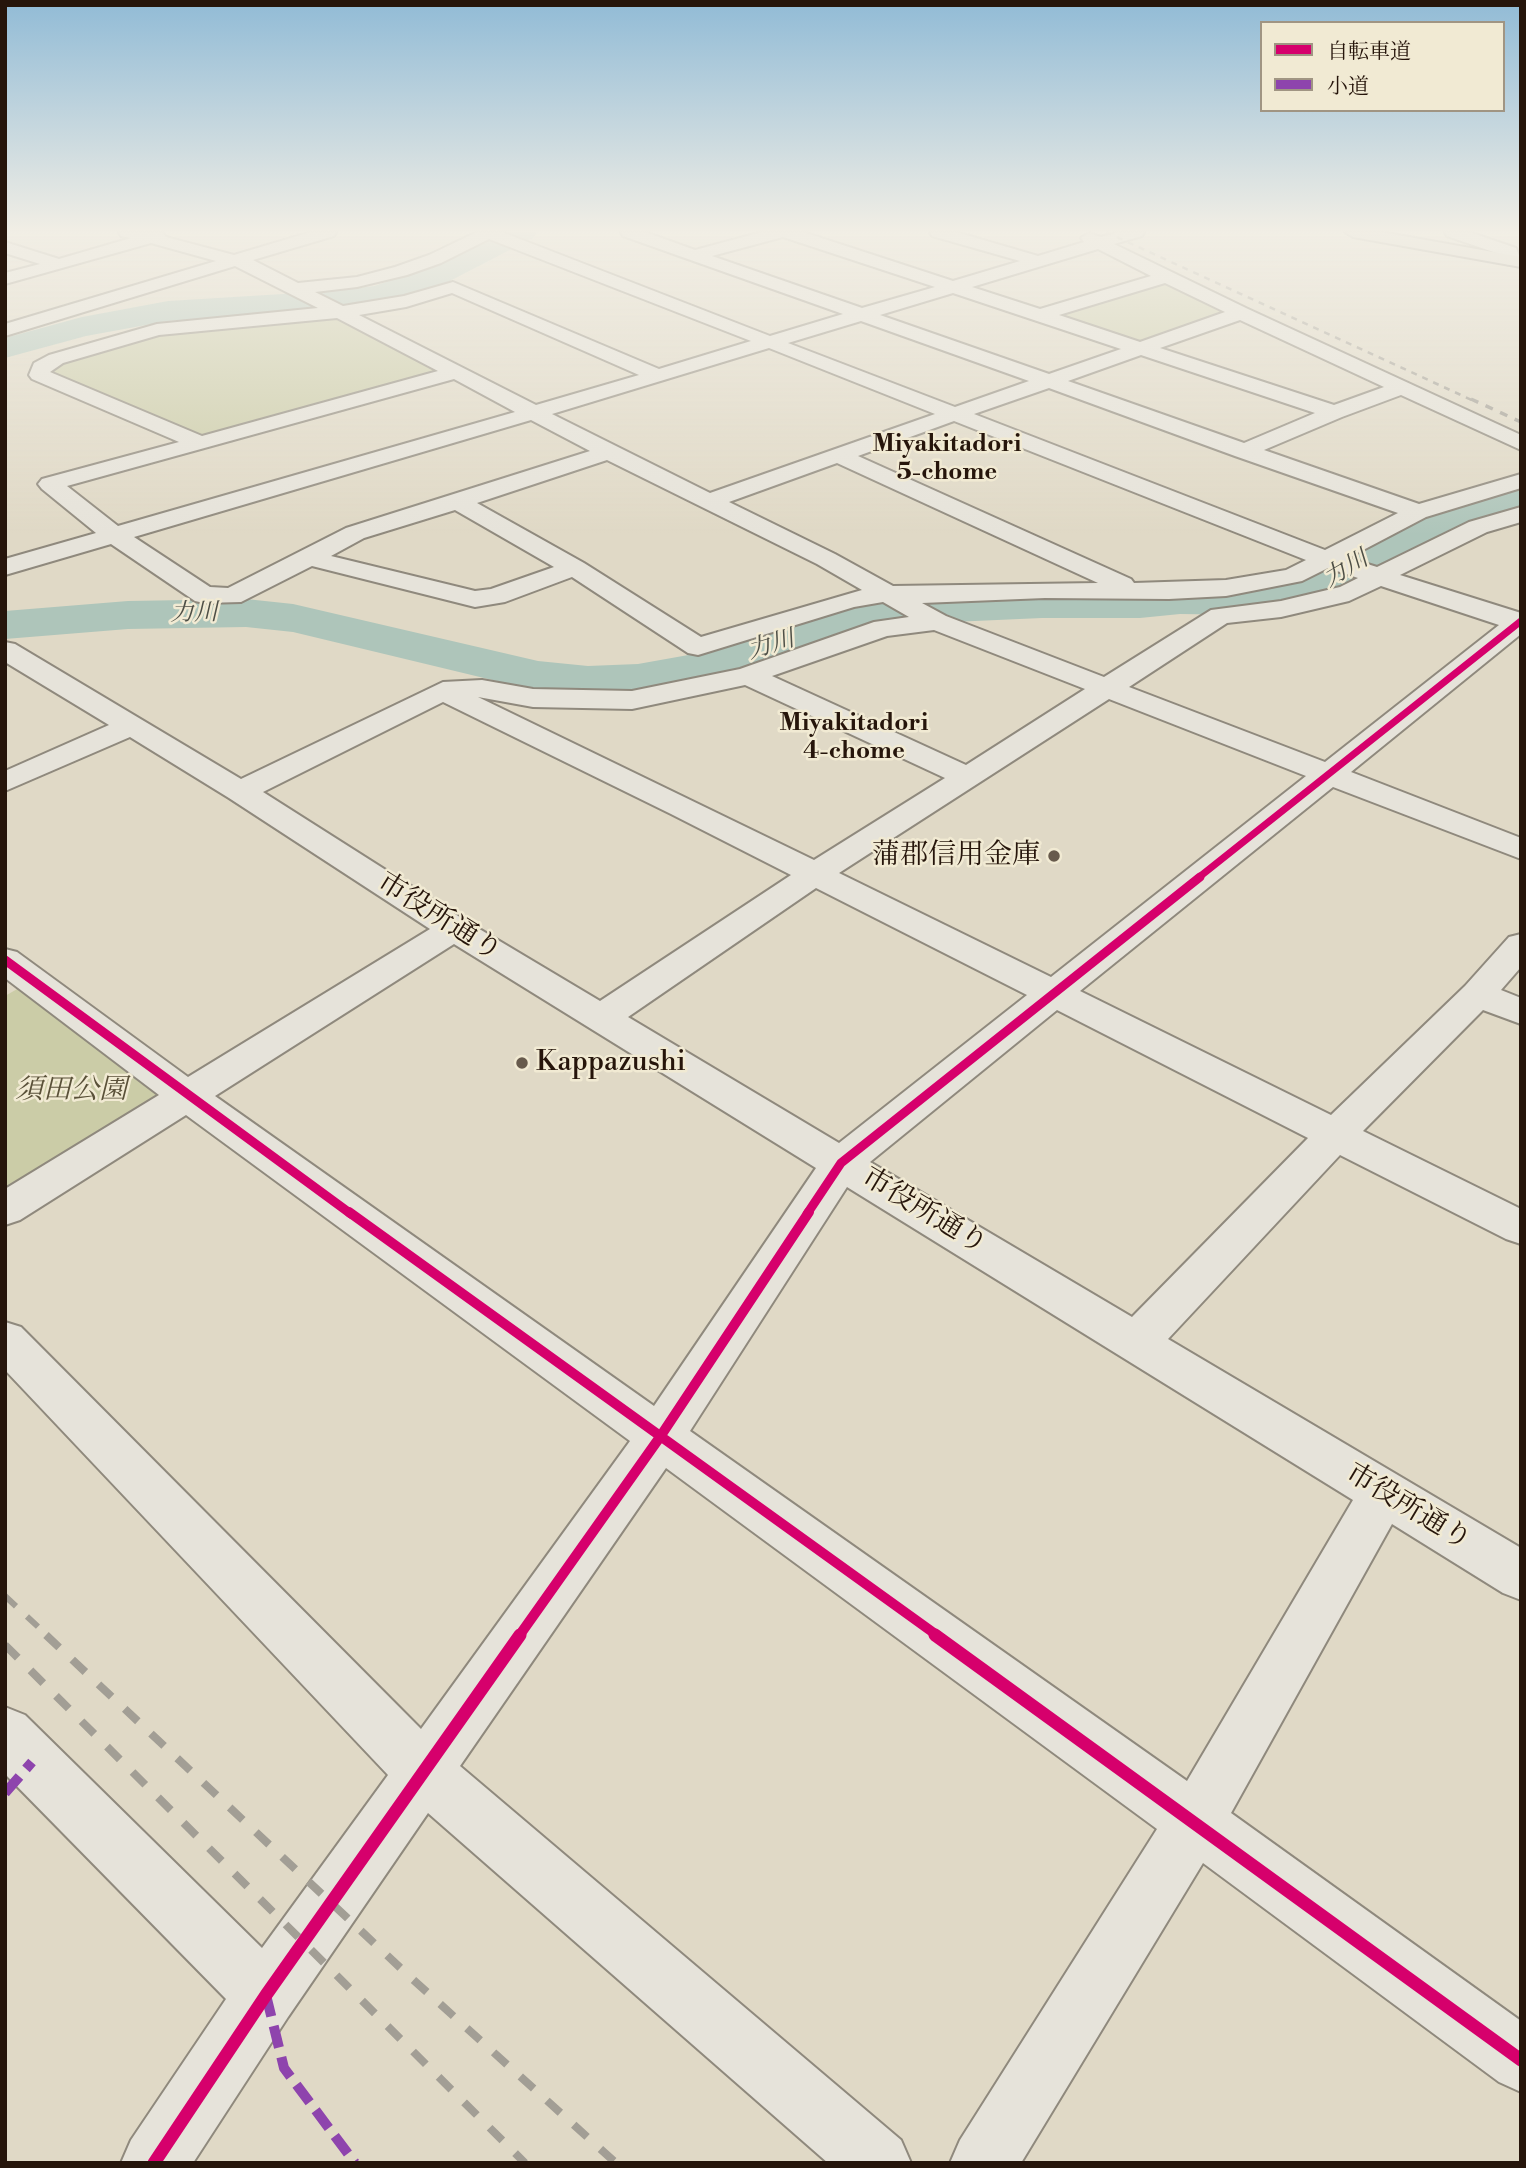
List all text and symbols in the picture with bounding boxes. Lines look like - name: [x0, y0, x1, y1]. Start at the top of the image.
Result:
- legend: [1260, 21, 1505, 112]
- text: 自転車道: [1327, 39, 1411, 65]
- text: 小道: [1327, 74, 1369, 100]
- district label: Miyakitadori 5-chome: [873, 431, 1021, 487]
- water label: 力川: [1318, 545, 1374, 595]
- water label: 力川: [170, 599, 218, 629]
- water label: 力川: [744, 625, 798, 667]
- district label: Miyakitadori 4-chome: [780, 710, 928, 766]
- place label: 蒲郡信用金庫: [872, 839, 1040, 873]
- marker: 蒲郡信用金庫: [1046, 848, 1062, 864]
- street label: 市役所通り: [371, 867, 507, 969]
- place label: Kappazushi: [536, 1046, 686, 1080]
- marker: Kappazushi: [514, 1055, 530, 1071]
- park label: 須田公園: [15, 1074, 127, 1108]
- street label: 市役所通り: [855, 1162, 993, 1262]
- street label: 市役所通り: [1339, 1458, 1477, 1558]

